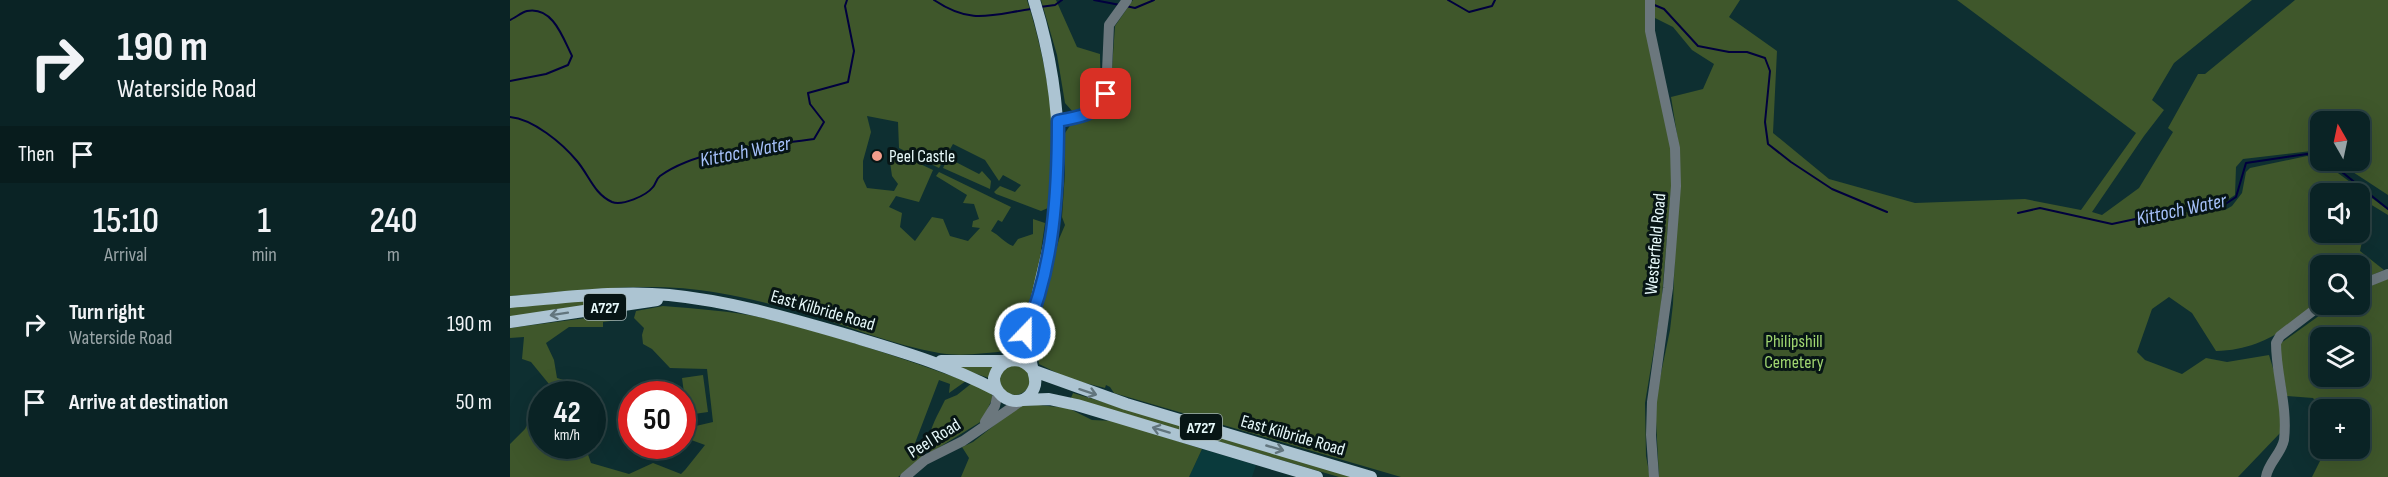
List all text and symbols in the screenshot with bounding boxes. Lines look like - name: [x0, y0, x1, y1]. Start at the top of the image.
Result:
- text: 190 m: [117, 22, 208, 73]
- icon: right: [18, 24, 96, 102]
- pin: [1080, 68, 1131, 119]
- text: Waterside Road: [117, 73, 257, 105]
- icon: arrive: [1089, 77, 1122, 110]
- north arrow: [2310, 111, 2370, 171]
- map controls: [2310, 111, 2370, 459]
- water label: Kittoch Water: [698, 131, 794, 173]
- icon: arrive: [66, 138, 99, 171]
- text: Then: [18, 141, 54, 168]
- place label: Peel Castle: [889, 146, 955, 167]
- marker: Peel Castle: [870, 149, 884, 163]
- button: sound: [2310, 183, 2370, 243]
- water label: Kittoch Water: [2134, 188, 2230, 231]
- street label: Westerfield Road: [1641, 192, 1670, 296]
- text: 15:10: [93, 200, 159, 243]
- text: 1: [257, 200, 271, 243]
- text: 240: [369, 200, 417, 243]
- text: Arrival: [104, 243, 147, 267]
- text: min: [252, 243, 277, 267]
- text: m: [387, 243, 400, 267]
- button: search: [2310, 255, 2370, 315]
- street label: East Kilbride Road: [768, 286, 877, 335]
- road number: A727: [584, 294, 626, 320]
- text: Turn right: [69, 299, 145, 326]
- position arrow: [993, 301, 1057, 365]
- icon: right: [18, 308, 51, 341]
- one-way arrow: [549, 309, 569, 320]
- text: 190 m: [447, 311, 492, 338]
- text: Waterside Road: [69, 326, 172, 350]
- button: layers: [2310, 327, 2370, 387]
- park label: Philipshill Cemetery: [1764, 331, 1824, 373]
- speed limit sign: 50: [618, 381, 696, 459]
- icon: arrive: [18, 386, 51, 419]
- one-way arrow: [1078, 387, 1097, 398]
- text: Arrive at destination: [69, 389, 228, 416]
- text: 50 m: [456, 389, 492, 416]
- text: 42: [553, 395, 581, 431]
- button: +: [2310, 399, 2370, 459]
- street label: East Kilbride Road: [1238, 411, 1347, 460]
- street label: Peel Road: [904, 414, 965, 463]
- road number: A727: [1180, 414, 1222, 440]
- one-way arrow: [1151, 424, 1170, 435]
- text: km/h: [554, 426, 580, 445]
- one-way arrow: [1265, 443, 1284, 454]

